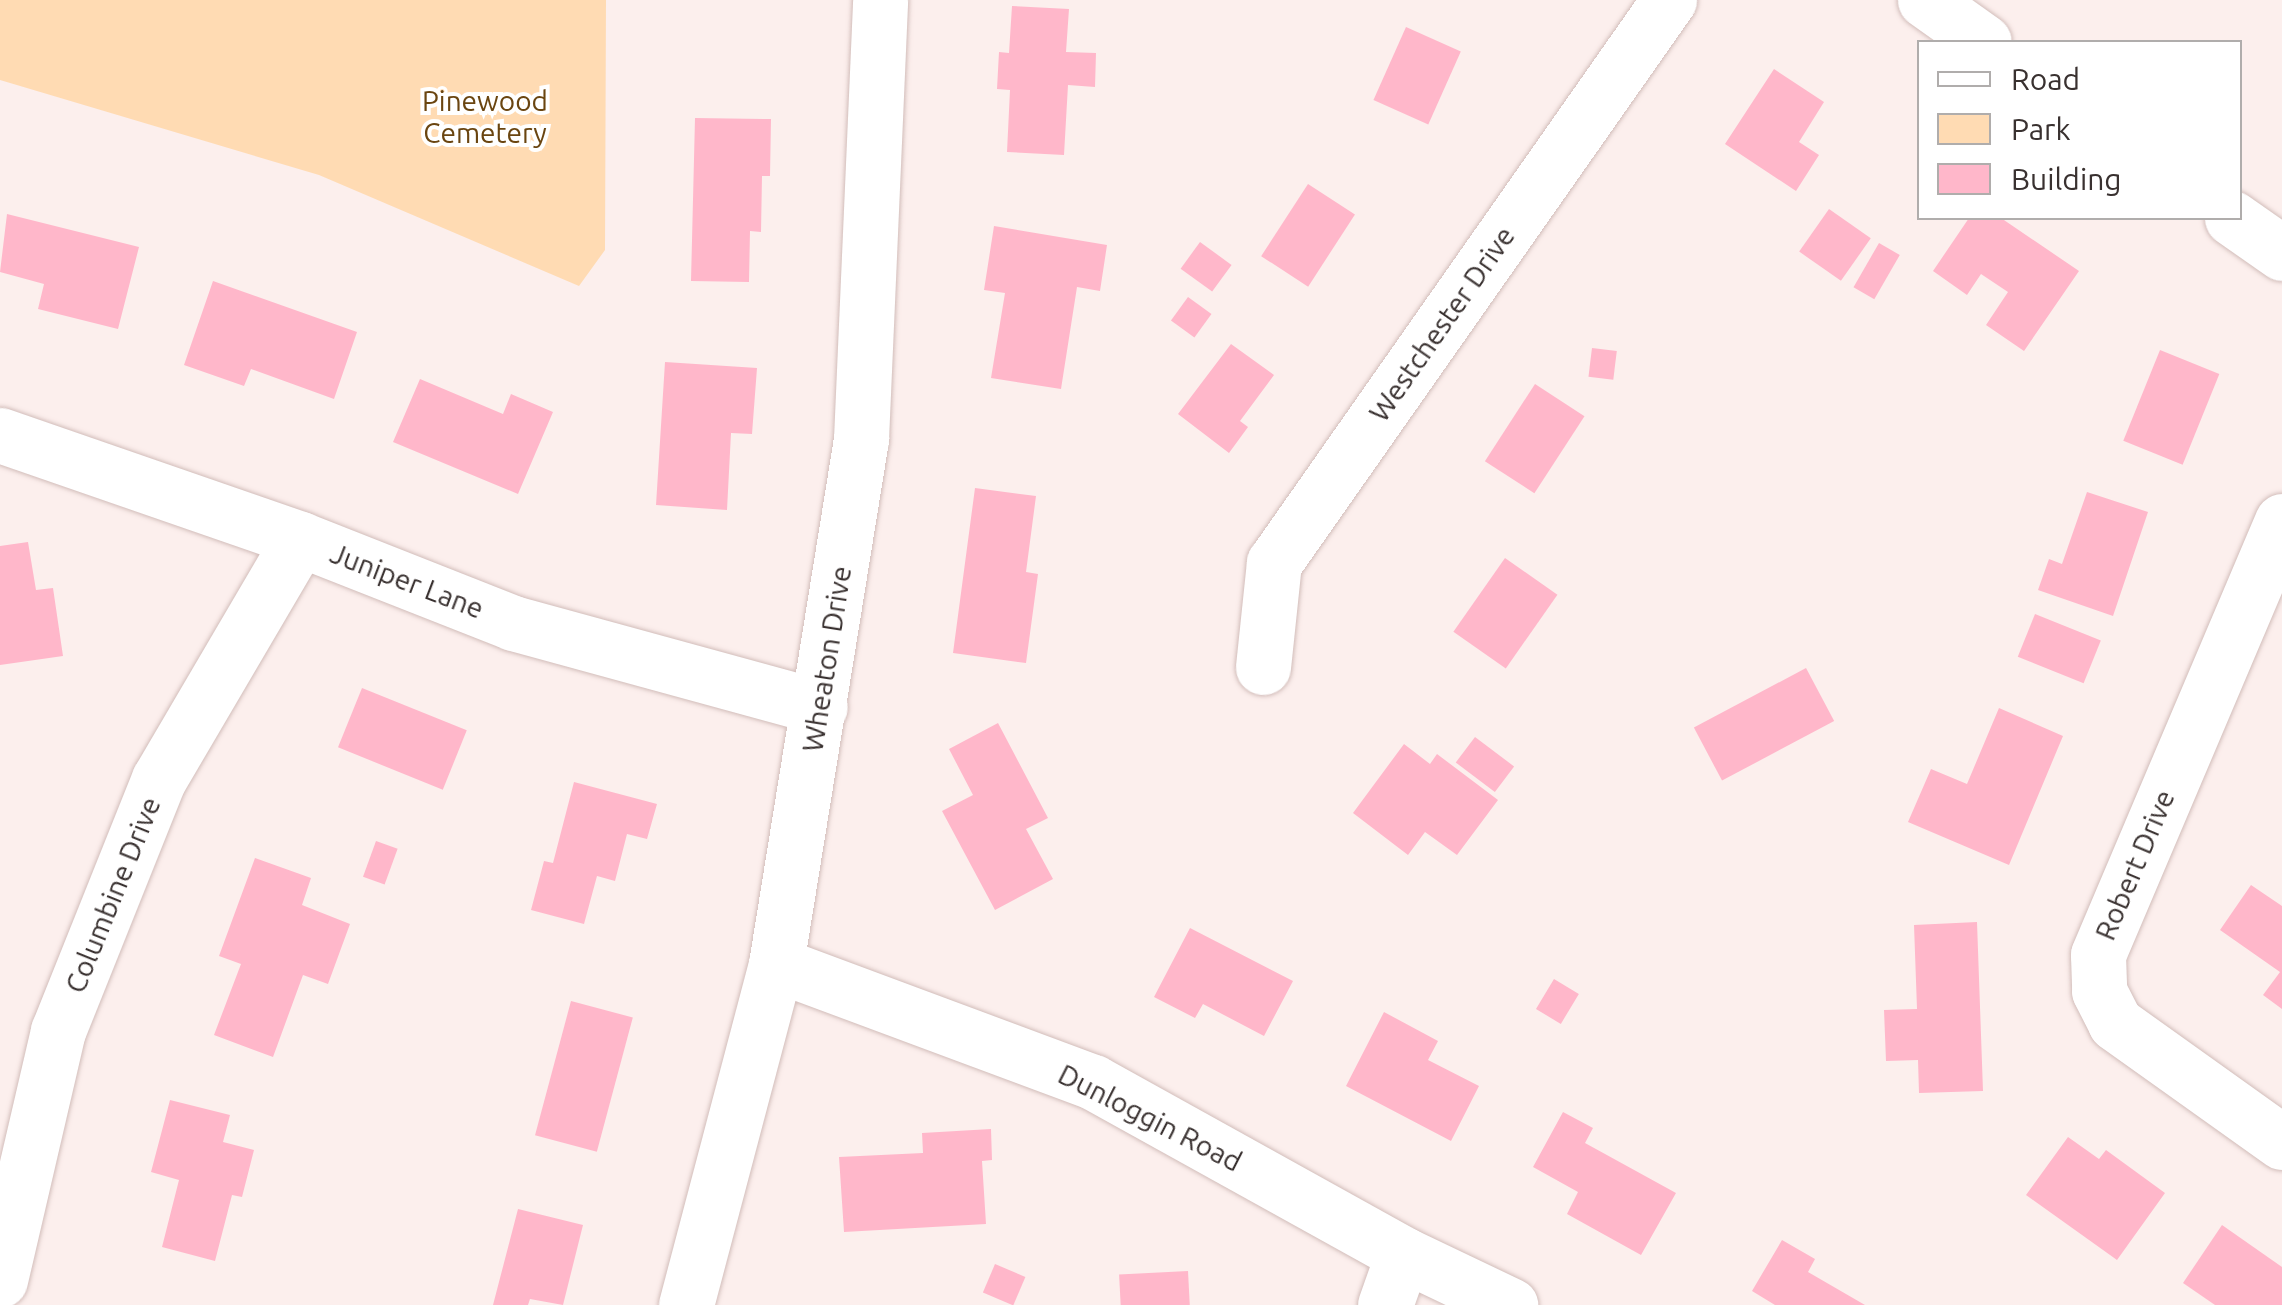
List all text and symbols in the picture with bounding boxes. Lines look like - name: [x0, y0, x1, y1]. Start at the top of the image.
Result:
- legend: [1917, 40, 2242, 220]
- text: Road: [2011, 62, 2080, 96]
- park label: Pinewood Cemetery: [422, 84, 548, 150]
- text: Park: [2011, 112, 2071, 146]
- text: Building: [2011, 162, 2122, 196]
- street label: Westchester Drive: [1362, 220, 1522, 428]
- street label: Juniper Lane: [326, 536, 488, 626]
- street label: Wheaton Drive: [796, 564, 858, 754]
- street label: Robert Drive: [2088, 785, 2182, 945]
- street label: Columbine Drive: [58, 792, 168, 998]
- street label: Dunloggin Road: [1053, 1057, 1247, 1179]

